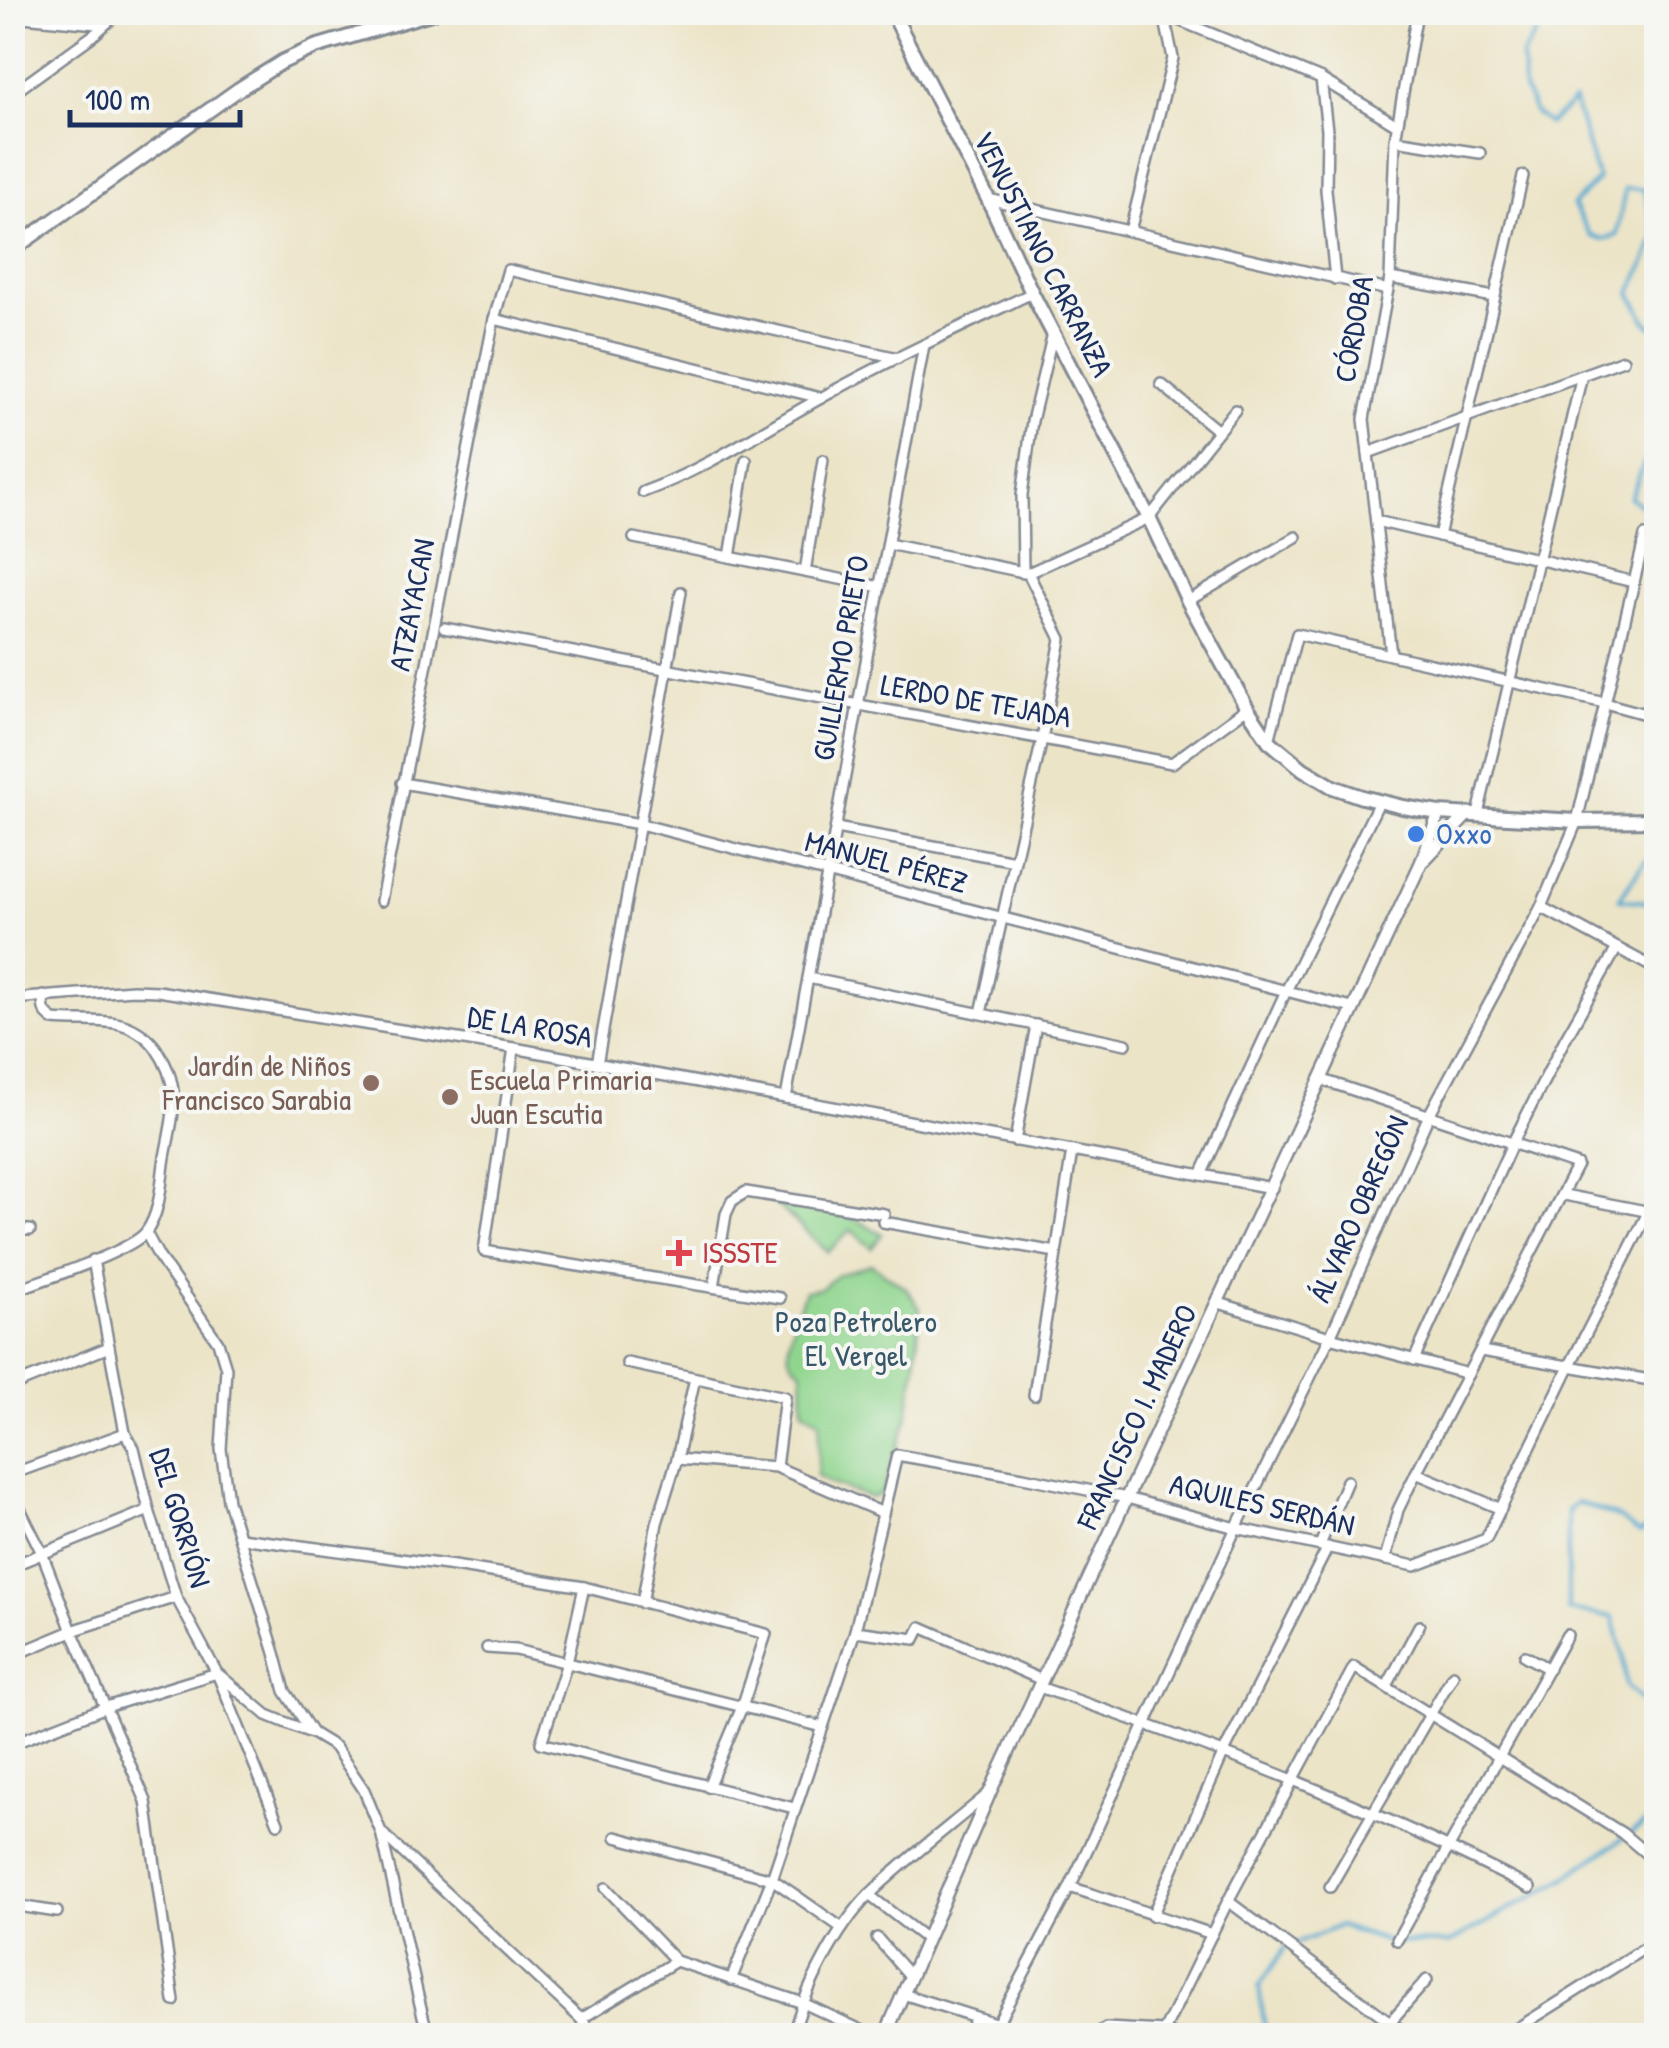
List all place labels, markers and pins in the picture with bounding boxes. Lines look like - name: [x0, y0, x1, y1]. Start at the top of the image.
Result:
- place label: Oxxo: [1436, 813, 1492, 853]
- marker: Oxxo: [1405, 823, 1427, 845]
- place label: Jardín de Niños Francisco Sarabia: [162, 1045, 351, 1119]
- place label: Escuela Primaria Juan Escutia: [470, 1059, 652, 1133]
- marker: Jardín de Niños Francisco Sarabia: [360, 1072, 382, 1094]
- marker: Escuela Primaria Juan Escutia: [439, 1086, 461, 1108]
- place label: ISSSTE: [702, 1232, 778, 1272]
- marker: ISSSTE: [666, 1240, 692, 1266]

